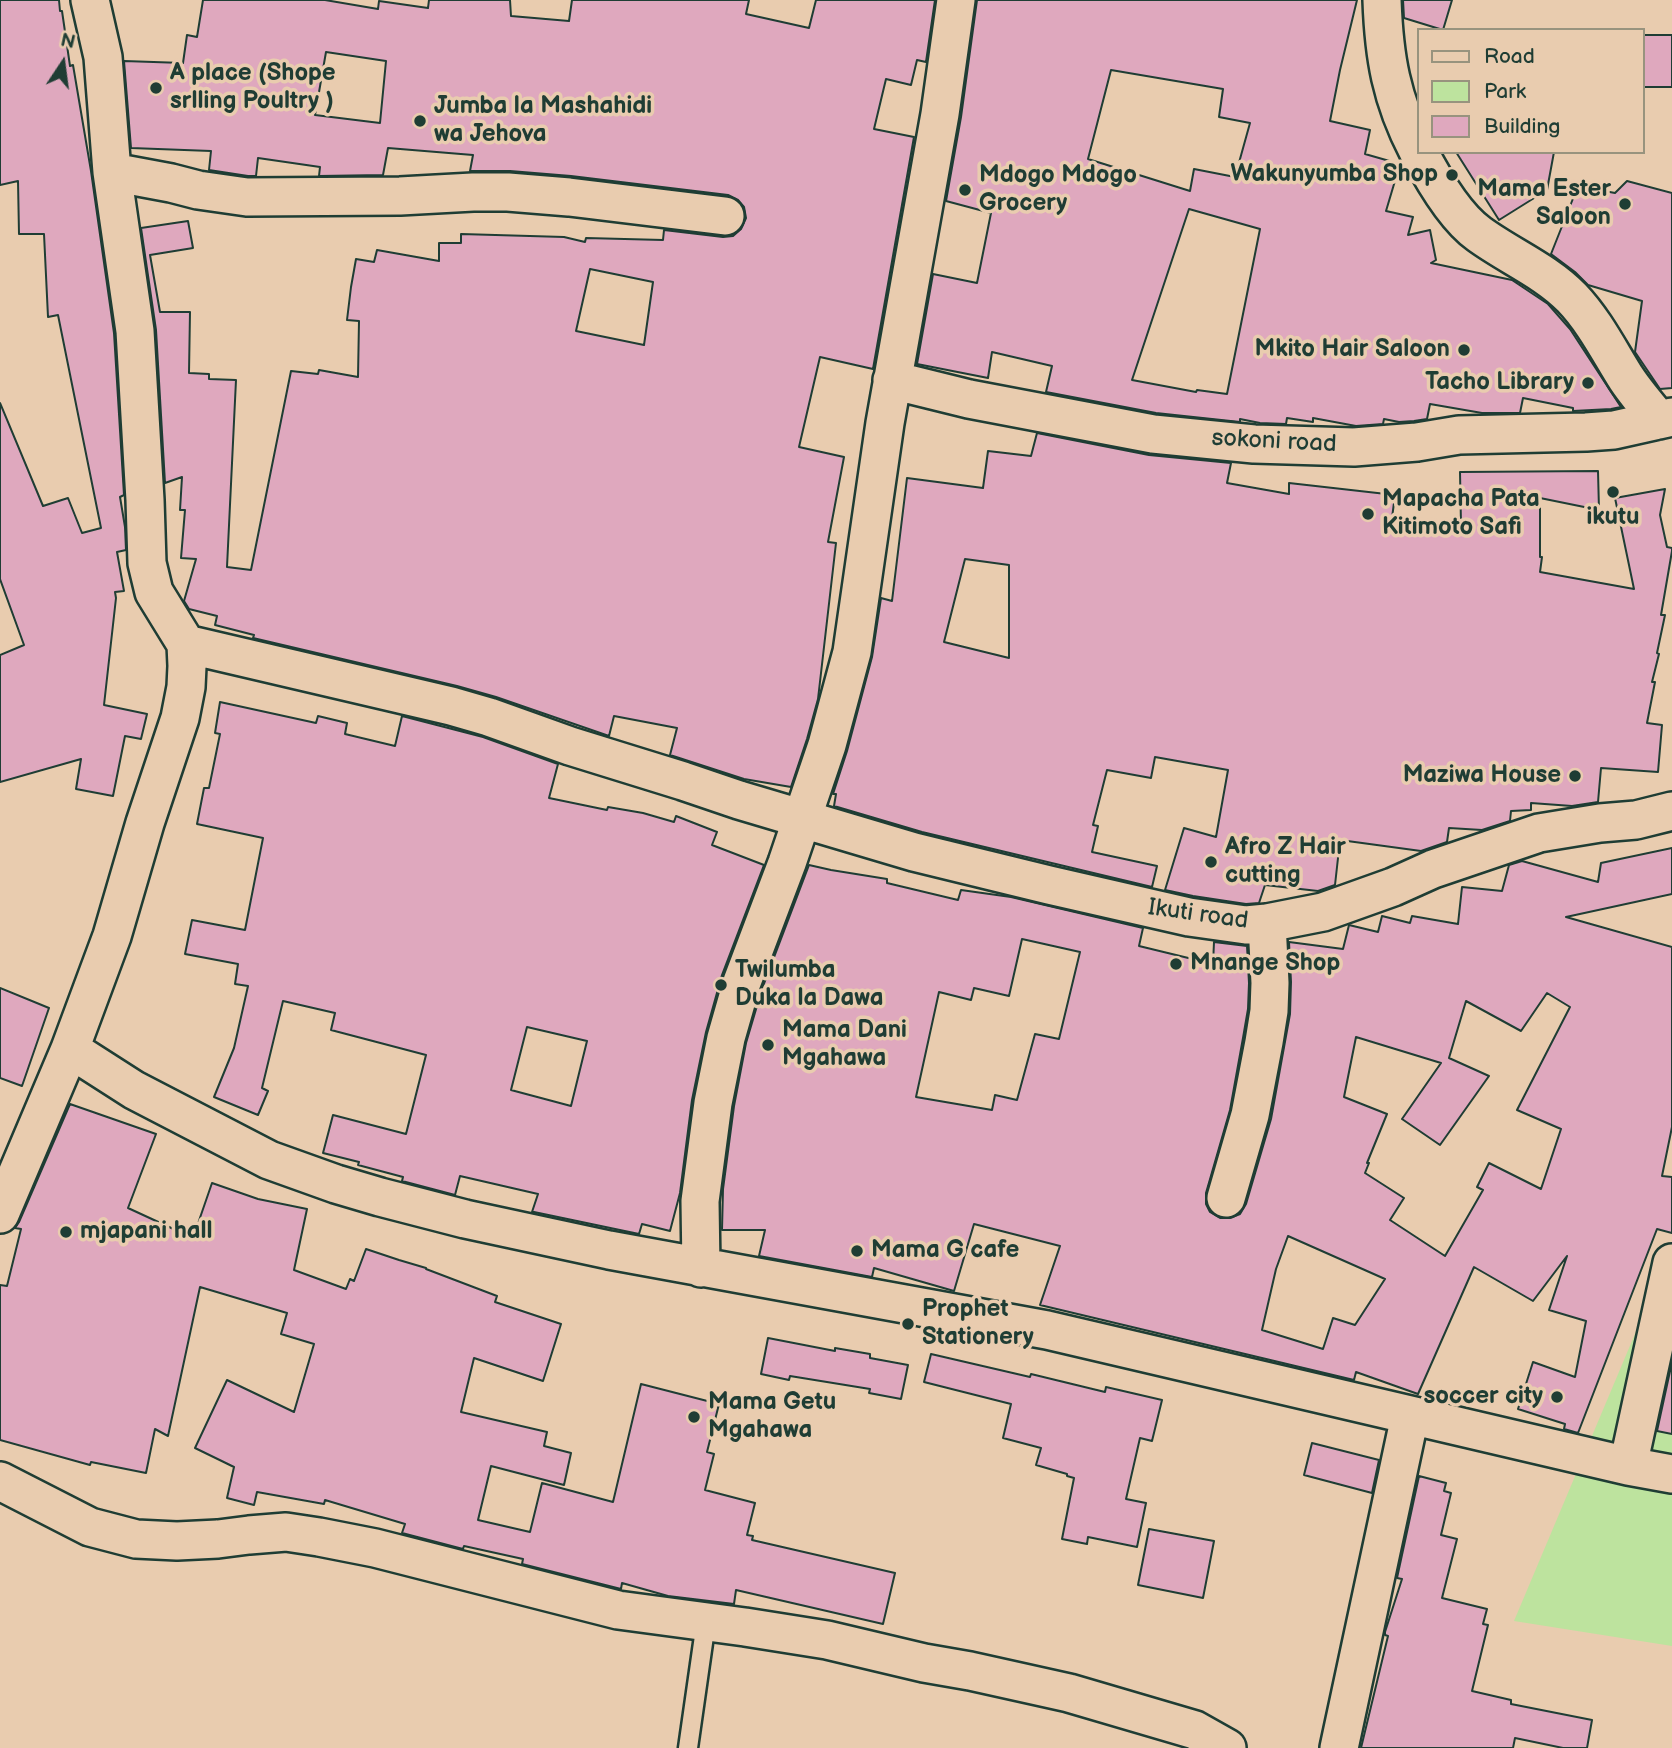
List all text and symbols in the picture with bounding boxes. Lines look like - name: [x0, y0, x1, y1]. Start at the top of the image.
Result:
- north arrow: [28, 28, 98, 98]
- legend: [1416, 28, 1644, 154]
- text: N: [58, 29, 77, 55]
- text: Road: [1484, 44, 1535, 69]
- place label: A place (Shope srlling Poultry ): [170, 60, 336, 116]
- text: Park: [1484, 79, 1526, 104]
- marker: A place (Shope srlling Poultry ): [148, 80, 164, 96]
- place label: Jumba la Mashahidi wa Jehova: [434, 93, 652, 149]
- marker: Jumba la Mashahidi wa Jehova: [412, 113, 428, 129]
- text: Building: [1484, 114, 1560, 139]
- place label: Wakunyumba Shop: [1231, 161, 1438, 189]
- place label: Mdogo Mdogo Grocery: [979, 162, 1137, 218]
- marker: Wakunyumba Shop: [1444, 167, 1460, 183]
- place label: Mama Ester Saloon: [1477, 176, 1611, 232]
- marker: Mdogo Mdogo Grocery: [957, 182, 973, 198]
- marker: Mama Ester Saloon: [1617, 196, 1633, 212]
- place label: Mkito Hair Saloon: [1254, 336, 1450, 364]
- marker: Mkito Hair Saloon: [1456, 342, 1472, 358]
- place label: Tacho Library: [1425, 369, 1574, 397]
- marker: Tacho Library: [1580, 375, 1596, 391]
- street label: sokoni road: [1211, 424, 1337, 460]
- marker: ikutu: [1605, 484, 1621, 500]
- place label: Mapacha Pata Kitimoto Safi: [1382, 486, 1540, 542]
- place label: ikutu: [1586, 504, 1640, 532]
- marker: Mapacha Pata Kitimoto Safi: [1360, 506, 1376, 522]
- place label: Maziwa House: [1403, 762, 1561, 790]
- marker: Maziwa House: [1567, 768, 1583, 784]
- place label: Afro Z Hair cutting: [1225, 834, 1346, 890]
- marker: Afro Z Hair cutting: [1203, 854, 1219, 870]
- street label: Ikuti road: [1146, 894, 1250, 936]
- place label: Mnange Shop: [1190, 950, 1340, 978]
- marker: Mnange Shop: [1168, 956, 1184, 972]
- place label: Twilumba Duka la Dawa: [735, 957, 884, 1013]
- marker: Twilumba Duka la Dawa: [713, 977, 729, 993]
- place label: Mama Dani Mgahawa: [782, 1017, 907, 1073]
- marker: Mama Dani Mgahawa: [760, 1037, 776, 1053]
- place label: mjapani hall: [80, 1218, 213, 1246]
- marker: mjapani hall: [58, 1224, 74, 1240]
- place label: Mama G cafe: [871, 1237, 1019, 1265]
- marker: Mama G cafe: [849, 1243, 865, 1259]
- place label: Prophet Stationery: [922, 1296, 1034, 1352]
- marker: Prophet Stationery: [900, 1316, 916, 1332]
- place label: soccer city: [1423, 1383, 1543, 1411]
- place label: Mama Getu Mgahawa: [708, 1389, 836, 1445]
- marker: soccer city: [1549, 1389, 1565, 1405]
- marker: Mama Getu Mgahawa: [686, 1409, 702, 1425]

